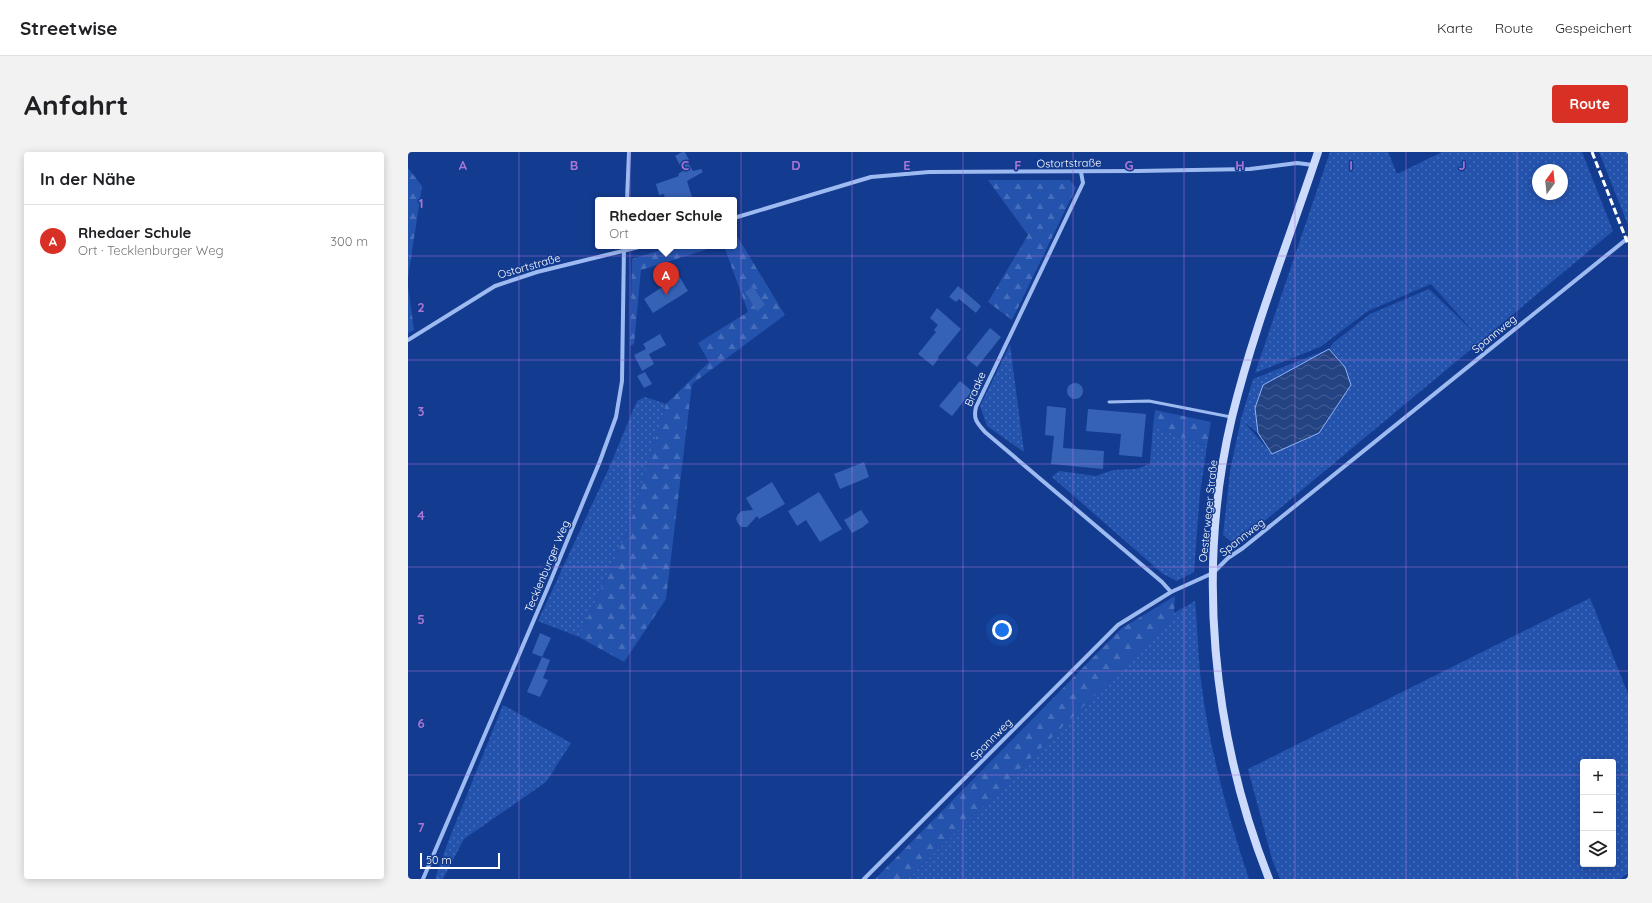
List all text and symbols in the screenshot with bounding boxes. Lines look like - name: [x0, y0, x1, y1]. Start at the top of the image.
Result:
- text: Streetwise: [20, 16, 117, 40]
- text: Karte: [1437, 19, 1473, 37]
- text: Route: [1495, 19, 1533, 37]
- text: Gespeichert: [1555, 19, 1632, 37]
- button: Route: [1552, 85, 1628, 123]
- text: Anfahrt: [24, 87, 128, 122]
- street label: Ostortstraße: [1037, 155, 1101, 171]
- text: A: [459, 157, 468, 173]
- text: B: [570, 157, 578, 173]
- text: C: [681, 157, 689, 173]
- text: D: [791, 157, 801, 173]
- text: E: [903, 157, 911, 173]
- text: F: [1014, 157, 1022, 173]
- text: G: [1124, 157, 1134, 173]
- text: H: [1235, 157, 1245, 173]
- text: I: [1349, 157, 1353, 173]
- text: J: [1458, 157, 1466, 173]
- north arrow: [1532, 164, 1568, 200]
- text: In der Nähe: [40, 168, 136, 189]
- text: 1: [418, 195, 424, 211]
- popup: [595, 197, 737, 249]
- text: Rhedaer Schule: [609, 206, 723, 225]
- text: Rhedaer Schule: [78, 223, 191, 242]
- text: Ort: [609, 225, 629, 241]
- text: A: [49, 233, 57, 249]
- text: 300 m: [330, 233, 368, 249]
- text: Ort · Tecklenburger Weg: [78, 242, 224, 258]
- street label: Ostortstraße: [496, 250, 562, 282]
- pin: A: [653, 262, 679, 295]
- text: 2: [417, 299, 425, 315]
- street label: Spannweg: [1469, 312, 1519, 356]
- street label: Braake: [961, 369, 989, 409]
- text: 3: [418, 403, 425, 419]
- street label: Oesterweger Straße: [1196, 459, 1220, 563]
- text: 4: [417, 507, 425, 523]
- street label: Spannweg: [1217, 515, 1267, 559]
- street label: Tecklenburger Weg: [521, 518, 573, 614]
- text: 5: [417, 611, 425, 627]
- your location: [992, 620, 1012, 640]
- text: 6: [417, 715, 425, 731]
- street label: Spannweg: [967, 715, 1015, 763]
- map controls: [1580, 759, 1616, 867]
- button: +: [1580, 759, 1616, 795]
- button: −: [1580, 795, 1616, 831]
- text: 7: [417, 819, 425, 835]
- button: layers: [1580, 831, 1616, 867]
- scale bar: [420, 851, 500, 870]
- text: 50 m: [426, 853, 452, 867]

